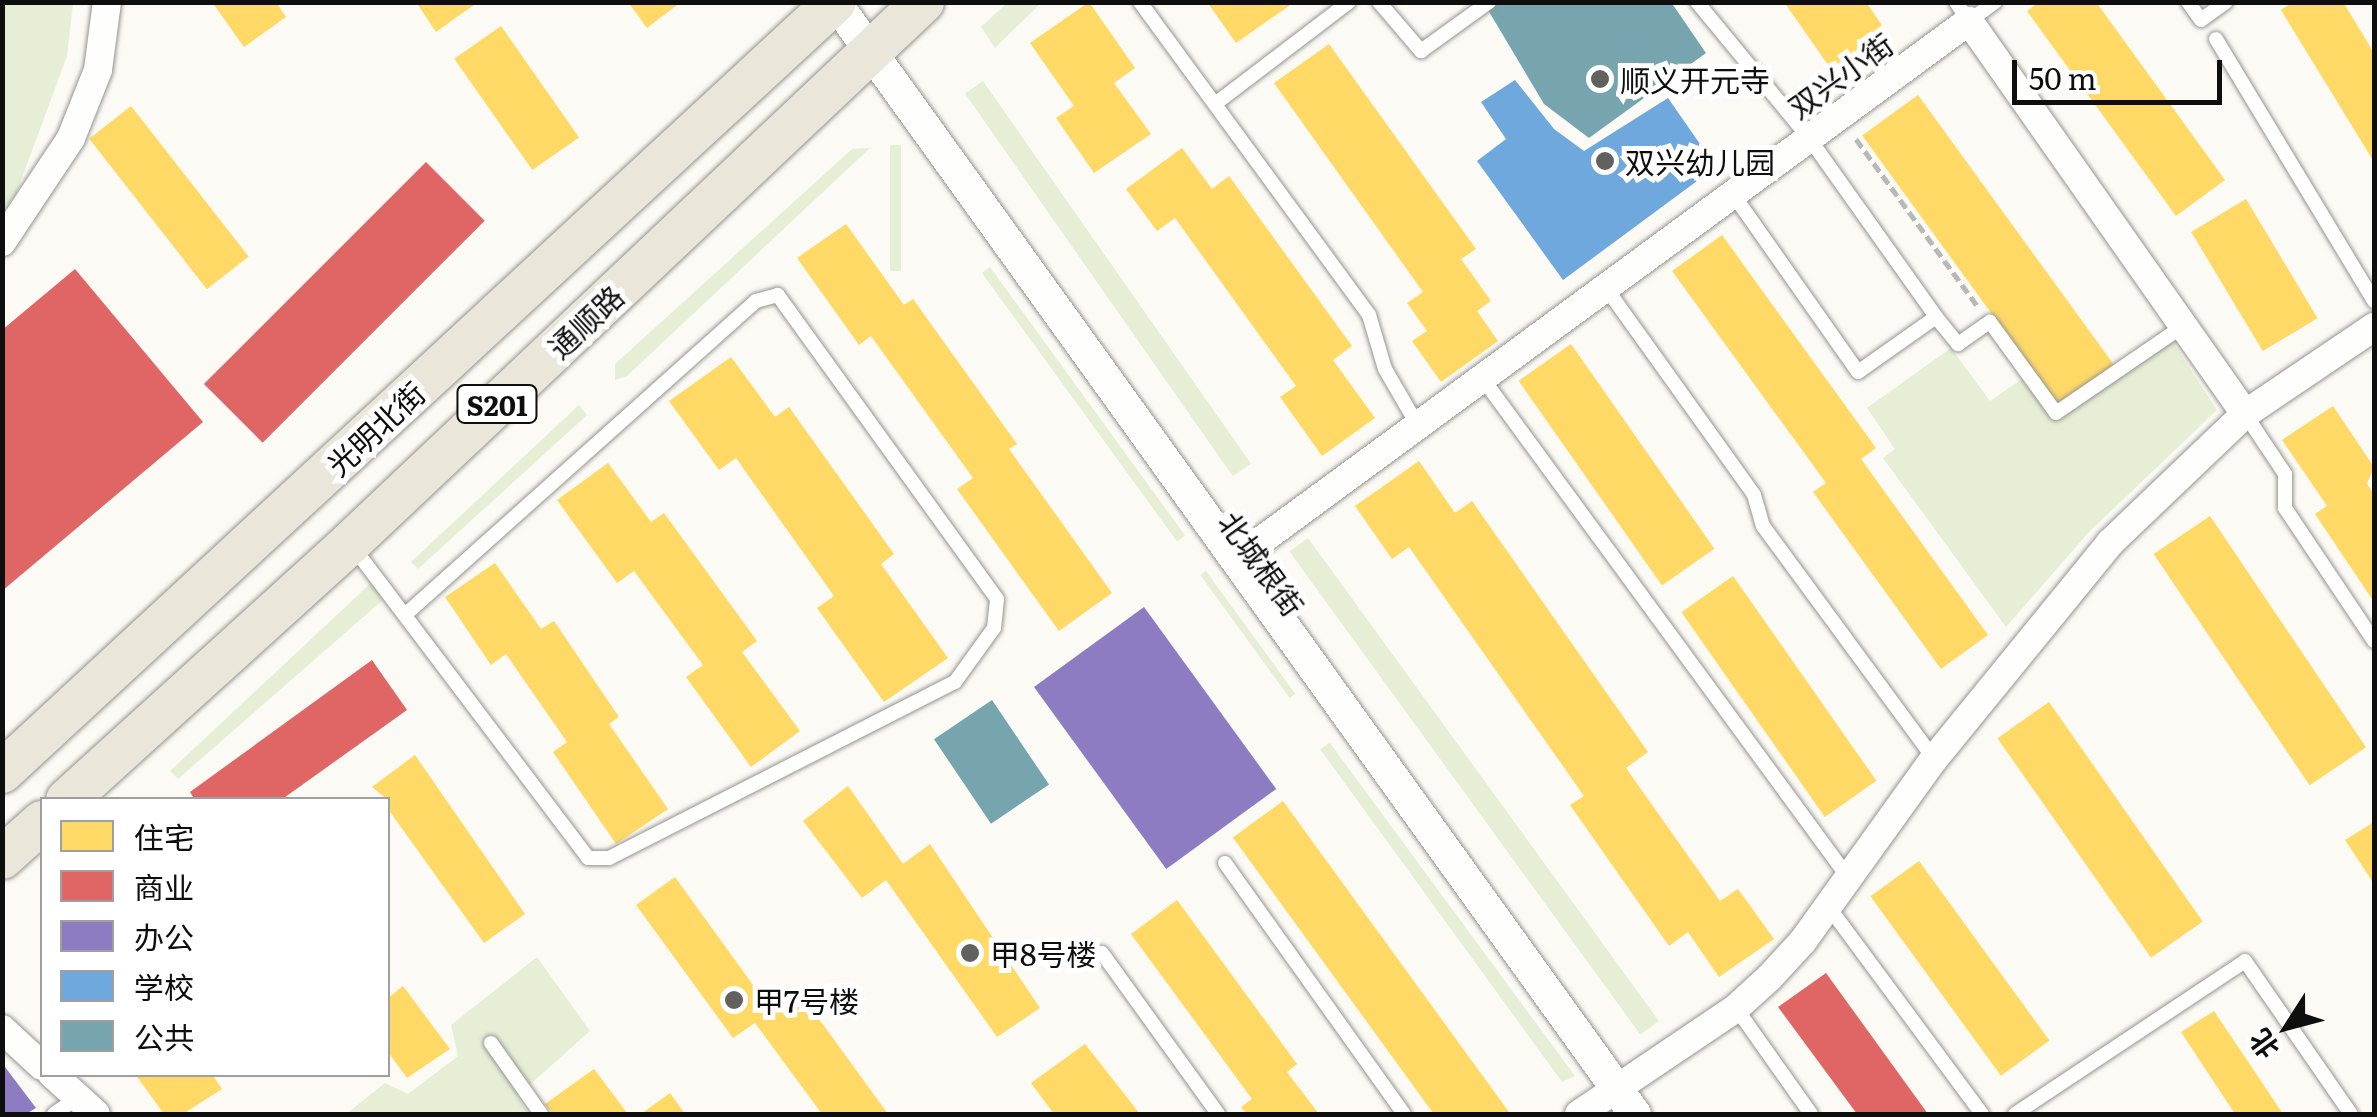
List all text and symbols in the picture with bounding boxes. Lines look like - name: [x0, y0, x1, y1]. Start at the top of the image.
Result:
- street label: 双兴小街: [1781, 25, 1899, 125]
- scale bar: [2017, 40, 2227, 102]
- text: 50 m: [2029, 55, 2097, 99]
- place label: 顺义开元寺: [1620, 61, 1770, 97]
- marker: 顺义开元寺: [1589, 68, 1611, 90]
- place label: 双兴幼儿园: [1625, 143, 1775, 179]
- marker: 双兴幼儿园: [1594, 150, 1616, 172]
- street label: 通顺路: [540, 277, 630, 365]
- street label: 光明北街: [319, 374, 431, 482]
- road number: S201: [454, 381, 540, 427]
- street label: 北城根街: [1212, 504, 1312, 622]
- legend: [40, 797, 390, 1077]
- text: 住宅: [134, 814, 194, 858]
- text: 商业: [134, 864, 194, 908]
- text: 办公: [134, 914, 194, 958]
- place label: 甲8号楼: [990, 935, 1097, 971]
- marker: 甲8号楼: [959, 942, 981, 964]
- text: 学校: [134, 964, 194, 1008]
- north arrow: [2237, 977, 2337, 1077]
- place label: 甲7号楼: [754, 982, 859, 1018]
- marker: 甲7号楼: [723, 989, 745, 1011]
- text: 公共: [134, 1014, 194, 1058]
- text: 北: [2238, 1021, 2288, 1068]

